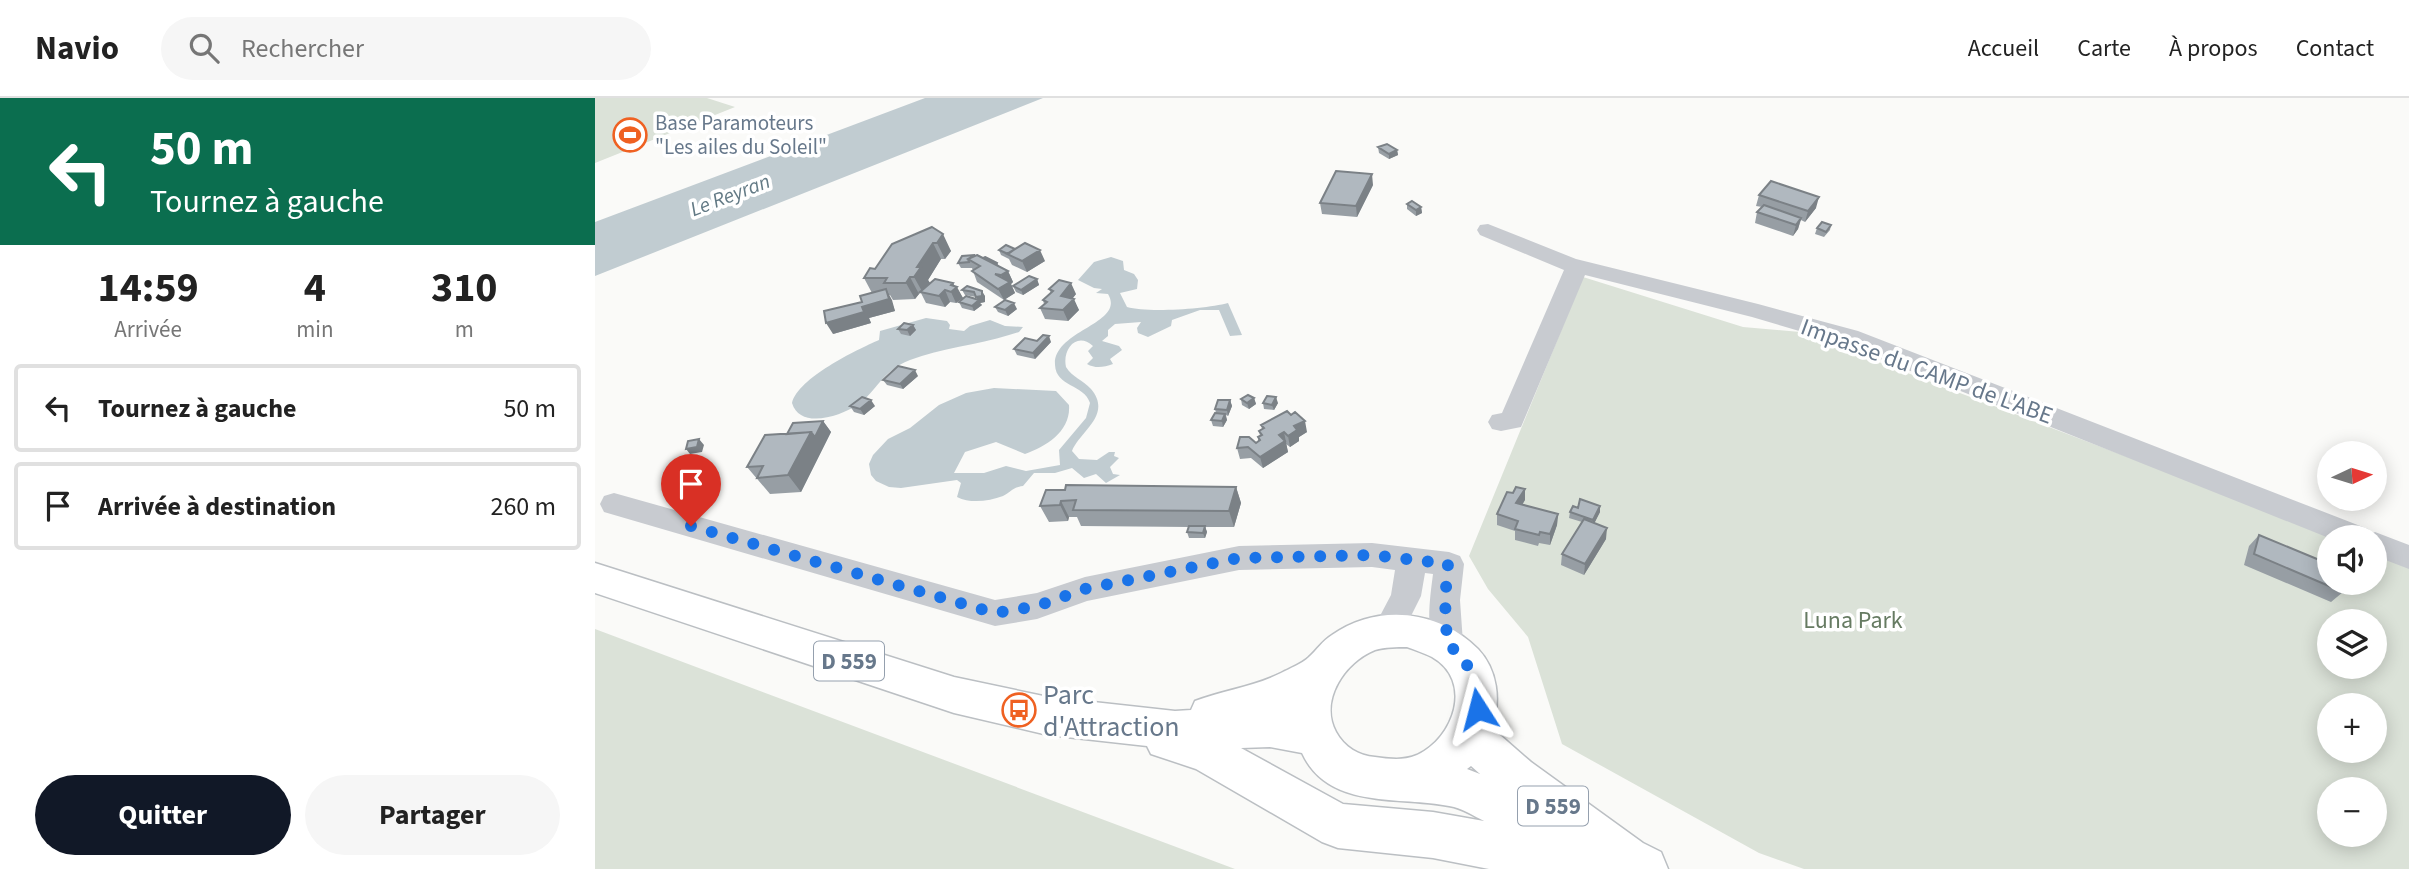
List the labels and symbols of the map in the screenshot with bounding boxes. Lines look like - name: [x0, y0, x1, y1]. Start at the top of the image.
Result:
- place label: Base Paramoteurs "Les ailes du Soleil": [655, 108, 827, 162]
- sports icon: Base Paramoteurs "Les ailes du Soleil": [611, 116, 649, 154]
- water label: Le Reyran: [686, 166, 774, 224]
- street label: Impasse du CAMP de L'ABE: [1796, 310, 2058, 433]
- north arrow: [2317, 441, 2387, 511]
- pin: [661, 454, 721, 526]
- park label: Luna Park: [1803, 603, 1903, 638]
- road number: D 559: [814, 642, 884, 680]
- position arrow: [1441, 672, 1515, 746]
- place label: Parc d'Attraction: [1043, 675, 1180, 747]
- bus stop icon: Parc d'Attraction: [1000, 691, 1038, 729]
- road number: D 559: [1518, 786, 1588, 826]

